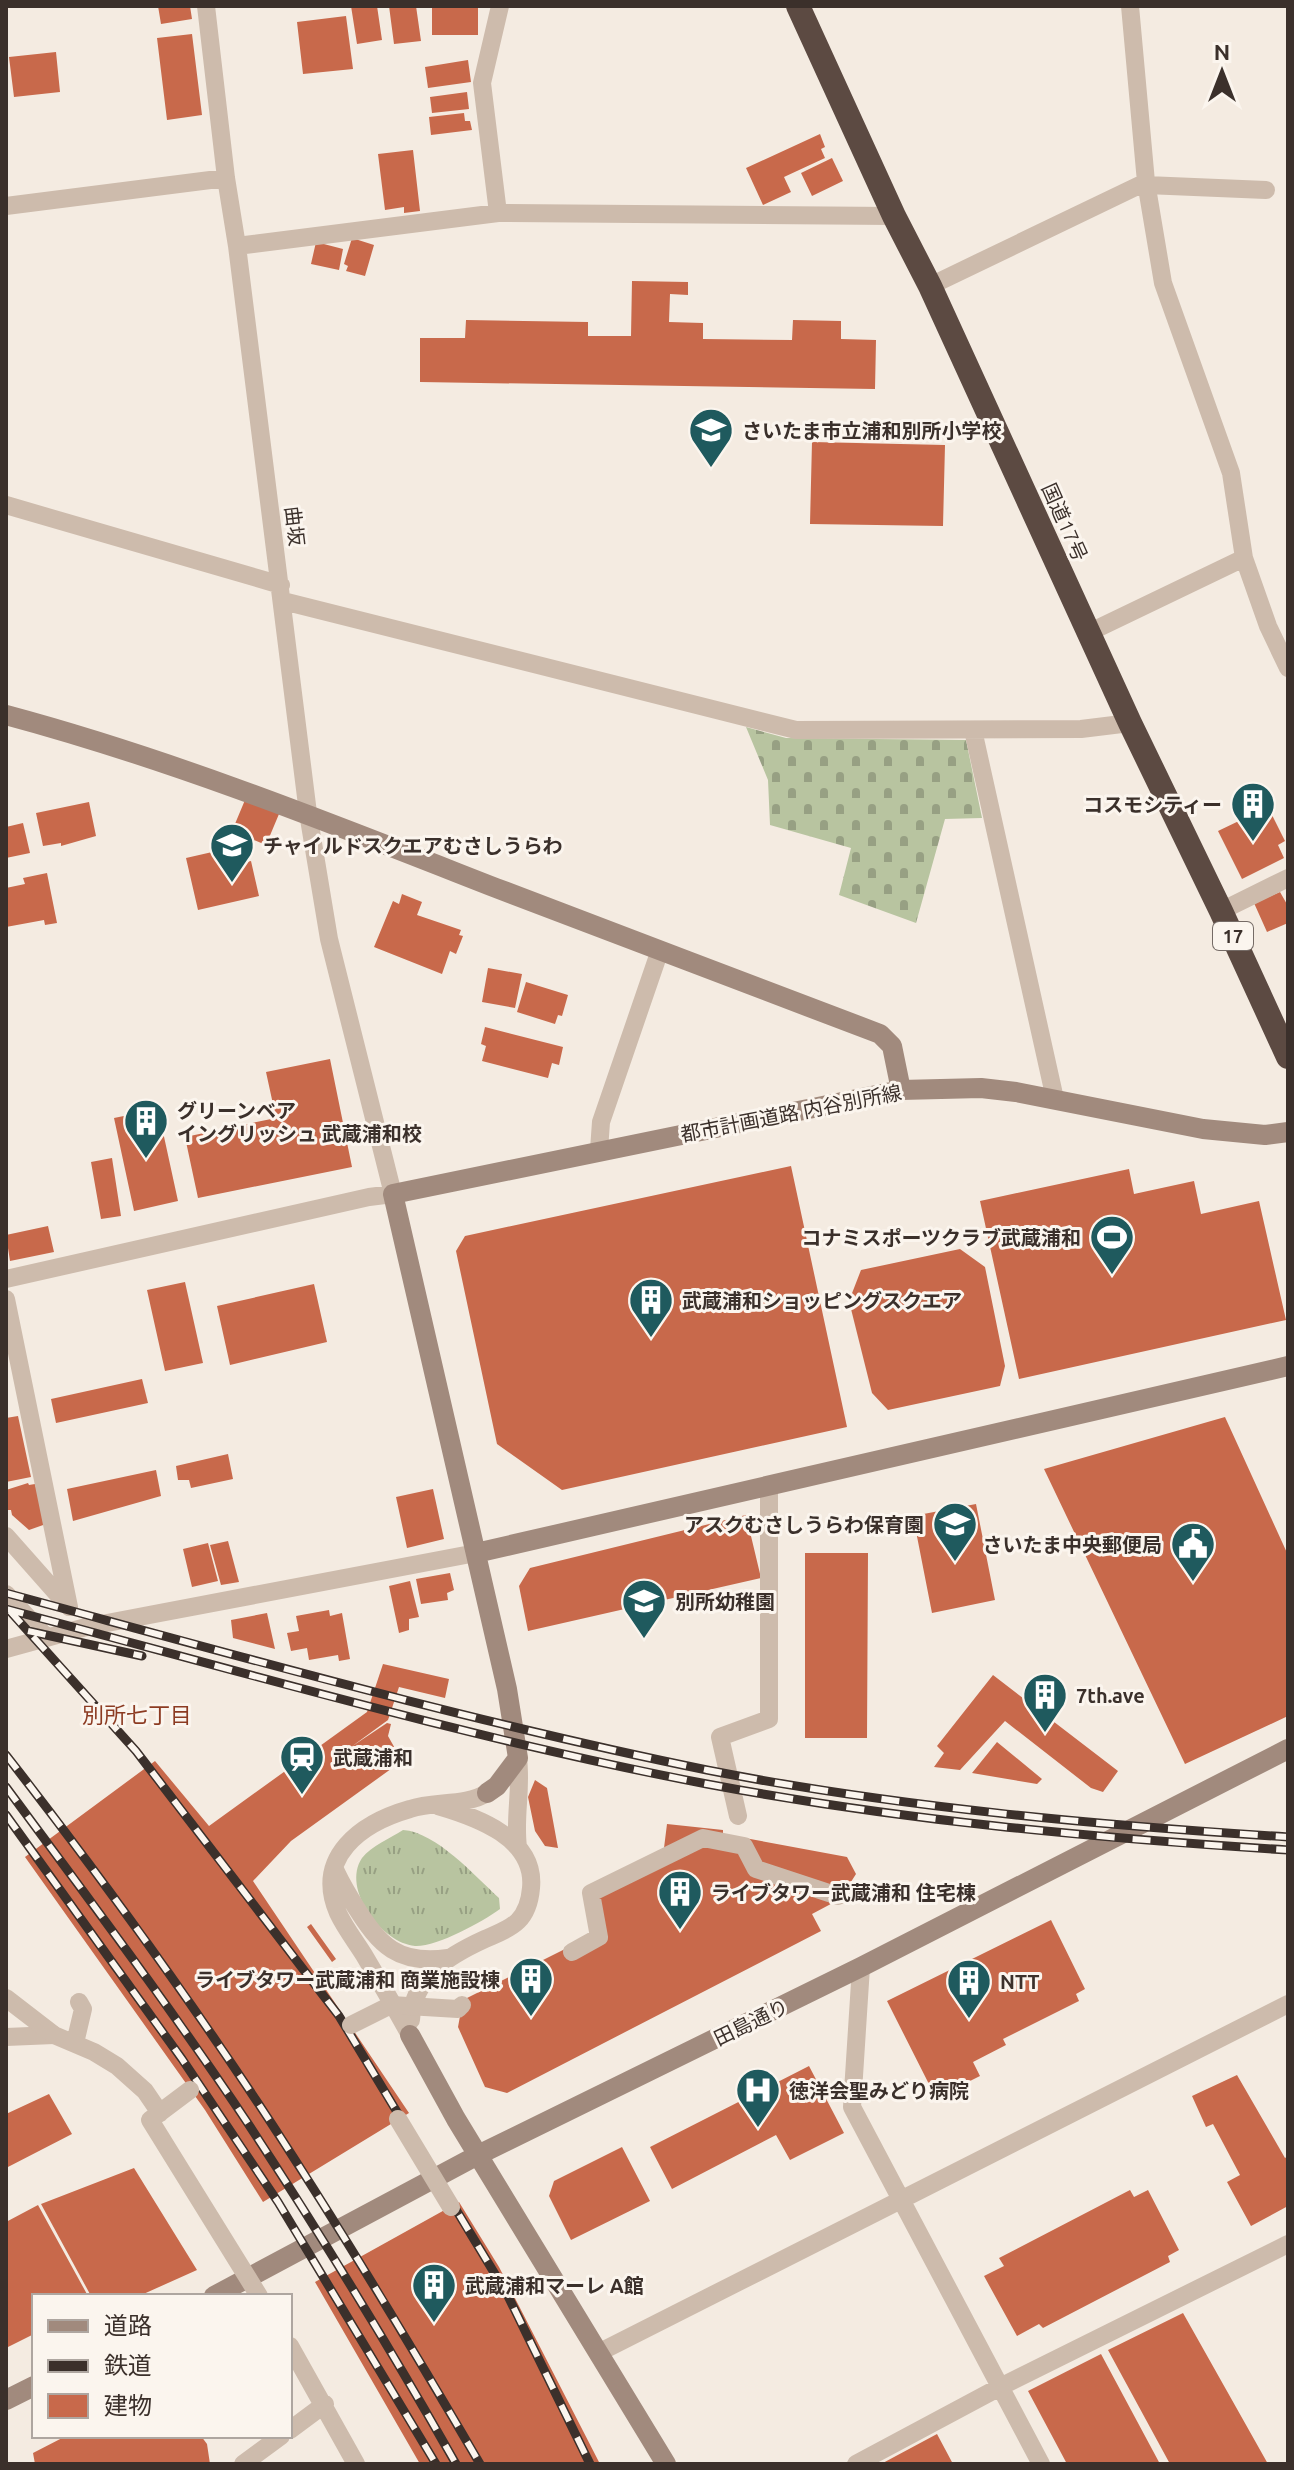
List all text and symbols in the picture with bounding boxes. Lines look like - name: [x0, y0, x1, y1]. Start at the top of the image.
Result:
- north arrow: [1182, 32, 1262, 112]
- text: N: [1214, 39, 1230, 64]
- school or university icon: さいたま市立浦和別所小学校: [687, 406, 735, 469]
- place label: さいたま市立浦和別所小学校: [742, 419, 1001, 442]
- street label: 国道17号: [1038, 480, 1092, 564]
- street label: 曲坂: [281, 505, 309, 547]
- building icon: コスモシティー: [1229, 780, 1277, 843]
- place label: コスモシティー: [1083, 793, 1222, 816]
- school or university icon: チャイルドスクエアむさしうらわ: [208, 821, 256, 884]
- place label: チャイルドスクエアむさしうらわ: [263, 834, 563, 857]
- road number: 17: [1213, 922, 1253, 950]
- street label: 都市計画道路 内谷別所線: [679, 1080, 903, 1146]
- building icon: グリーンベア イングリッシュ 武蔵浦和校: [122, 1097, 170, 1160]
- place label: グリーンベア イングリッシュ 武蔵浦和校: [177, 1099, 422, 1145]
- sports icon: コナミスポーツクラブ武蔵浦和: [1088, 1213, 1136, 1276]
- place label: コナミスポーツクラブ武蔵浦和: [801, 1226, 1081, 1249]
- building icon: 武蔵浦和ショッピングスクエア: [627, 1276, 675, 1339]
- place label: 武蔵浦和ショッピングスクエア: [682, 1289, 962, 1312]
- school or university icon: アスクむさしうらわ保育園: [931, 1500, 979, 1563]
- place label: アスクむさしうらわ保育園: [684, 1513, 924, 1536]
- public building icon: さいたま中央郵便局: [1169, 1520, 1217, 1583]
- place label: さいたま中央郵便局: [983, 1533, 1162, 1556]
- school or university icon: 別所幼稚園: [620, 1577, 668, 1640]
- place label: 別所幼稚園: [675, 1590, 775, 1613]
- building icon: 7th.ave: [1021, 1671, 1069, 1734]
- place label: 7th.ave: [1076, 1684, 1145, 1707]
- district label: 別所七丁目: [82, 1702, 192, 1727]
- station icon: 武蔵浦和: [278, 1733, 326, 1796]
- place label: 武蔵浦和: [333, 1746, 413, 1769]
- building icon: ライブタワー武蔵浦和 住宅棟: [656, 1868, 704, 1931]
- place label: ライブタワー武蔵浦和 住宅棟: [711, 1881, 976, 1904]
- building icon: ライブタワー武蔵浦和 商業施設棟: [507, 1955, 555, 2018]
- building icon: NTT: [945, 1957, 993, 2020]
- place label: ライブタワー武蔵浦和 商業施設棟: [195, 1968, 500, 1991]
- place label: NTT: [1000, 1970, 1039, 1993]
- street label: 田島通り: [710, 1994, 792, 2050]
- hospital icon: 徳洋会聖みどり病院: [734, 2066, 782, 2129]
- place label: 徳洋会聖みどり病院: [789, 2079, 969, 2102]
- building icon: 武蔵浦和マーレ A館: [410, 2261, 458, 2324]
- place label: 武蔵浦和マーレ A館: [465, 2274, 644, 2297]
- legend: [32, 2294, 292, 2438]
- text: 道路: [104, 2312, 152, 2339]
- text: 鉄道: [104, 2352, 152, 2379]
- text: 建物: [104, 2392, 152, 2419]

